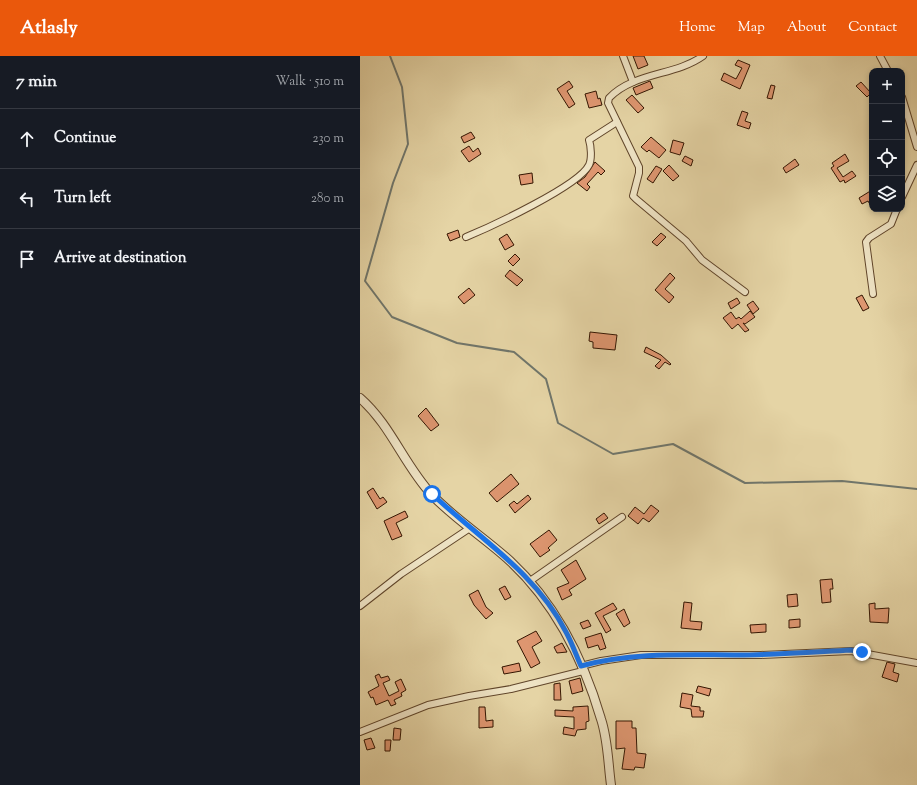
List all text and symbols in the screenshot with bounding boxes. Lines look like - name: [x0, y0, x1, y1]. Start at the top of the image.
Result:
- text: Atlasly: [20, 15, 78, 42]
- text: Home: [679, 18, 716, 38]
- text: Map: [738, 18, 765, 38]
- text: About: [787, 18, 826, 38]
- text: Contact: [848, 18, 897, 38]
- map controls: [869, 68, 905, 212]
- button: +: [869, 68, 905, 104]
- text: 7 min: [16, 70, 57, 94]
- text: Walk · 510 m: [276, 73, 344, 91]
- button: −: [869, 104, 905, 140]
- icon: ahead: [16, 128, 38, 150]
- text: Continue: [54, 128, 116, 149]
- text: 230 m: [312, 130, 344, 148]
- button: locate: [869, 140, 905, 176]
- button: layers: [869, 176, 905, 212]
- icon: left: [16, 188, 38, 210]
- text: Turn left: [54, 188, 111, 209]
- text: 280 m: [311, 190, 344, 208]
- icon: arrive: [16, 248, 38, 270]
- text: Arrive at destination: [54, 248, 187, 269]
- route start: [423, 485, 441, 503]
- route end: [853, 643, 871, 661]

